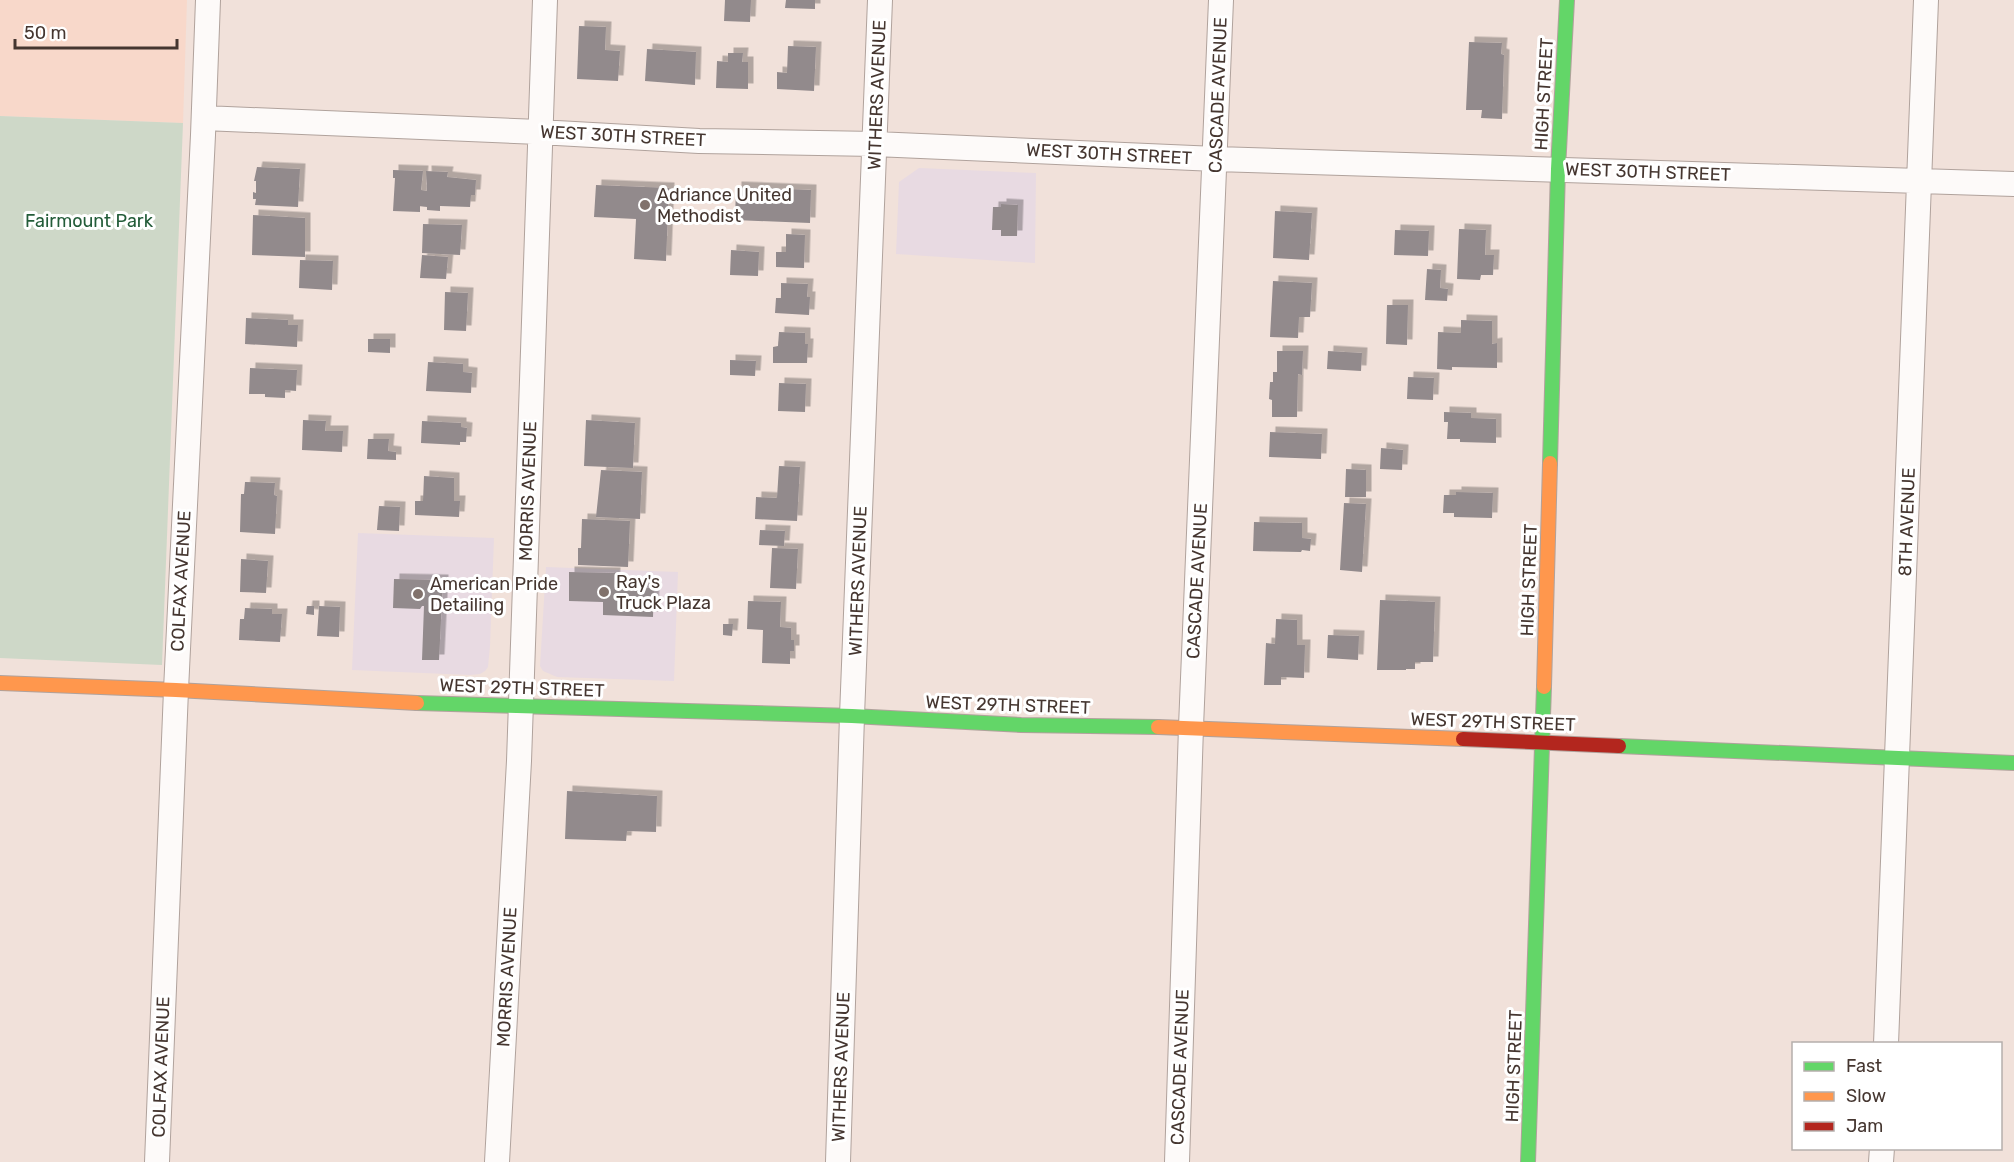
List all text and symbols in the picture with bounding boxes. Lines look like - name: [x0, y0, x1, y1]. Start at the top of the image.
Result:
- scale bar: [15, 12, 177, 50]
- street label: CASCADE AVENUE: [1204, 17, 1232, 173]
- street label: WITHERS AVENUE: [863, 19, 891, 171]
- text: 50 m: [24, 22, 67, 44]
- street label: HIGH STREET: [1530, 37, 1558, 151]
- street label: WEST 30TH STREET: [540, 121, 706, 151]
- street label: WEST 30TH STREET: [1026, 139, 1192, 169]
- street label: WEST 30TH STREET: [1565, 158, 1731, 186]
- place label: Adriance United Methodist: [657, 184, 792, 227]
- marker: Adriance United Methodist: [638, 198, 652, 212]
- park label: Fairmount Park: [25, 210, 154, 232]
- street label: MORRIS AVENUE: [515, 421, 541, 561]
- street label: 8TH AVENUE: [1894, 467, 1920, 577]
- street label: CASCADE AVENUE: [1182, 503, 1212, 659]
- street label: WITHERS AVENUE: [844, 505, 872, 657]
- street label: COLFAX AVENUE: [166, 510, 196, 652]
- street label: HIGH STREET: [1516, 523, 1542, 637]
- place label: Ray's Truck Plaza: [616, 571, 711, 614]
- place label: American Pride Detailing: [430, 573, 558, 616]
- marker: Ray's Truck Plaza: [597, 585, 611, 599]
- marker: American Pride Detailing: [411, 587, 425, 601]
- street label: WEST 29TH STREET: [439, 674, 605, 702]
- street label: WEST 29TH STREET: [925, 691, 1091, 719]
- street label: WEST 29TH STREET: [1410, 708, 1576, 736]
- street label: MORRIS AVENUE: [492, 907, 522, 1047]
- street label: CASCADE AVENUE: [1166, 989, 1194, 1145]
- street label: WITHERS AVENUE: [827, 991, 855, 1143]
- street label: COLFAX AVENUE: [148, 996, 174, 1138]
- street label: HIGH STREET: [1501, 1009, 1527, 1123]
- legend: [1792, 1042, 2002, 1150]
- text: Fast: [1846, 1055, 1882, 1077]
- text: Slow: [1846, 1085, 1886, 1107]
- text: Jam: [1846, 1115, 1883, 1137]

